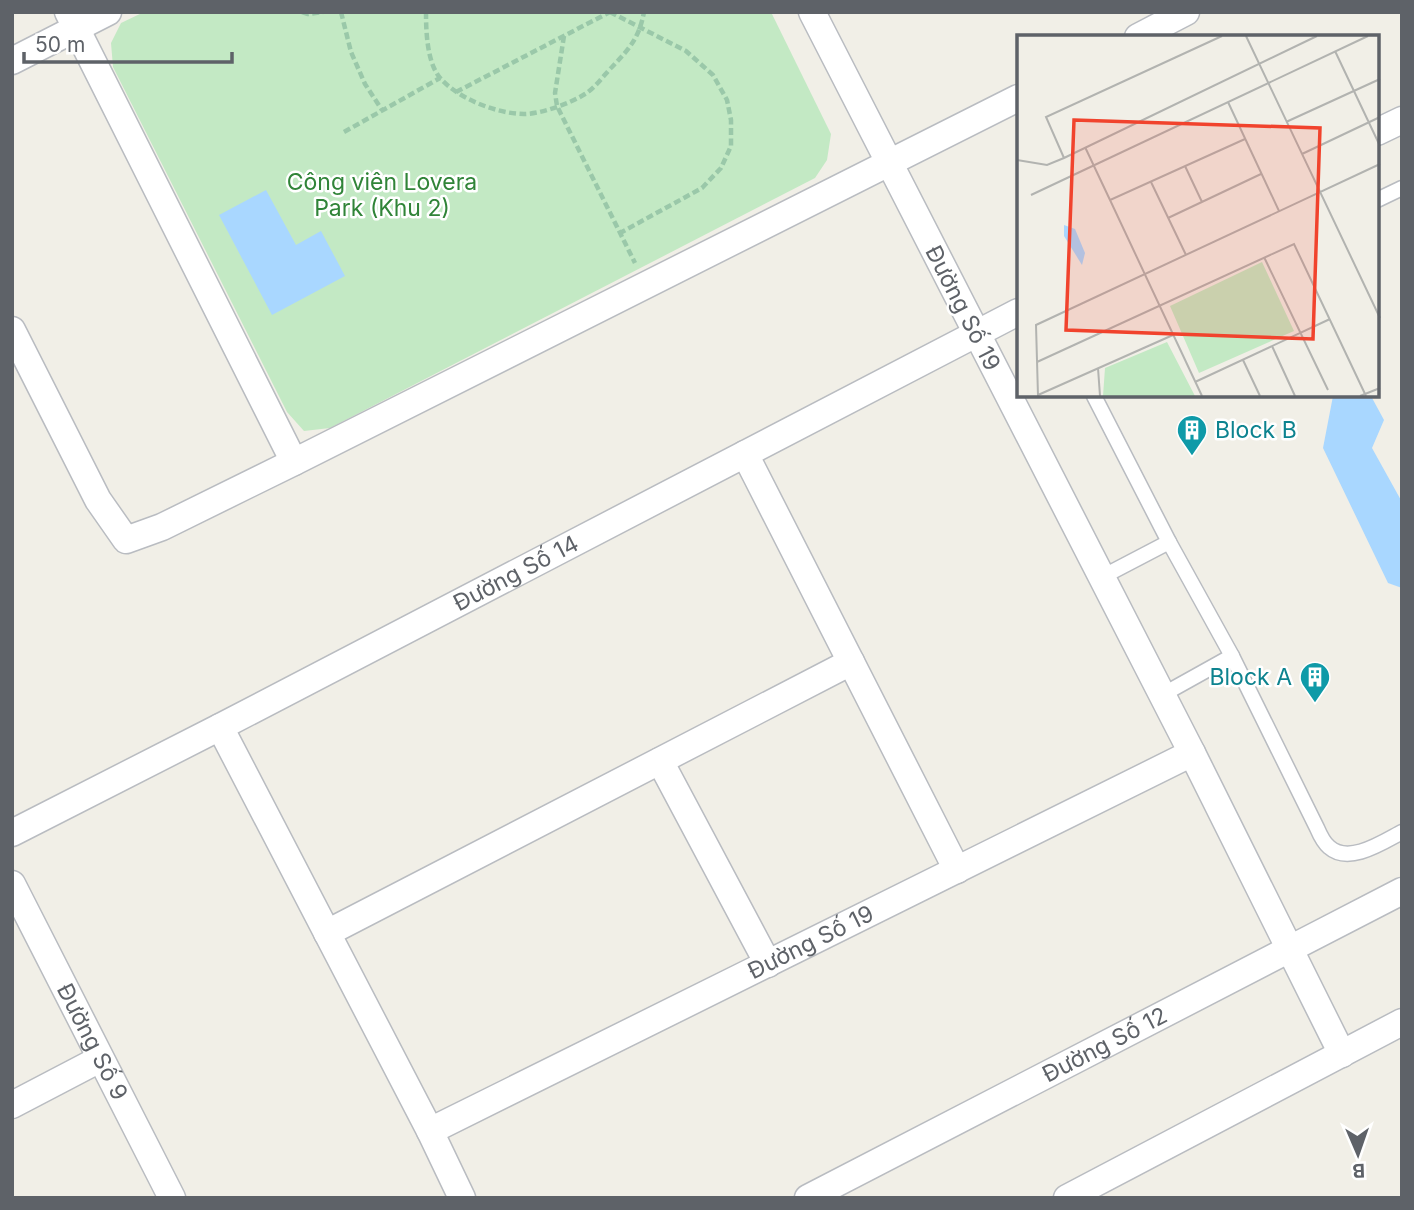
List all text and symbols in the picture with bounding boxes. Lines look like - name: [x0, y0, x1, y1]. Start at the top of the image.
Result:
- scale bar: [24, 21, 233, 65]
- text: 50 m: [35, 32, 85, 57]
- inset map: [1017, 35, 1379, 397]
- park label: Công viên Lovera Park (Khu 2): [287, 168, 477, 222]
- street label: Đường Số 19: [920, 241, 1006, 375]
- building icon: Block B: [1175, 413, 1209, 457]
- place label: Block B: [1215, 416, 1297, 444]
- street label: Đường Số 14: [449, 529, 583, 617]
- building icon: Block A: [1298, 660, 1332, 704]
- place label: Block A: [1209, 663, 1292, 691]
- street label: Đường Số 19: [743, 899, 878, 985]
- street label: Đường Số 9: [51, 979, 134, 1105]
- street label: Đường Số 12: [1038, 1001, 1172, 1088]
- north arrow: [1323, 1119, 1393, 1189]
- text: B: [1352, 1159, 1365, 1182]

